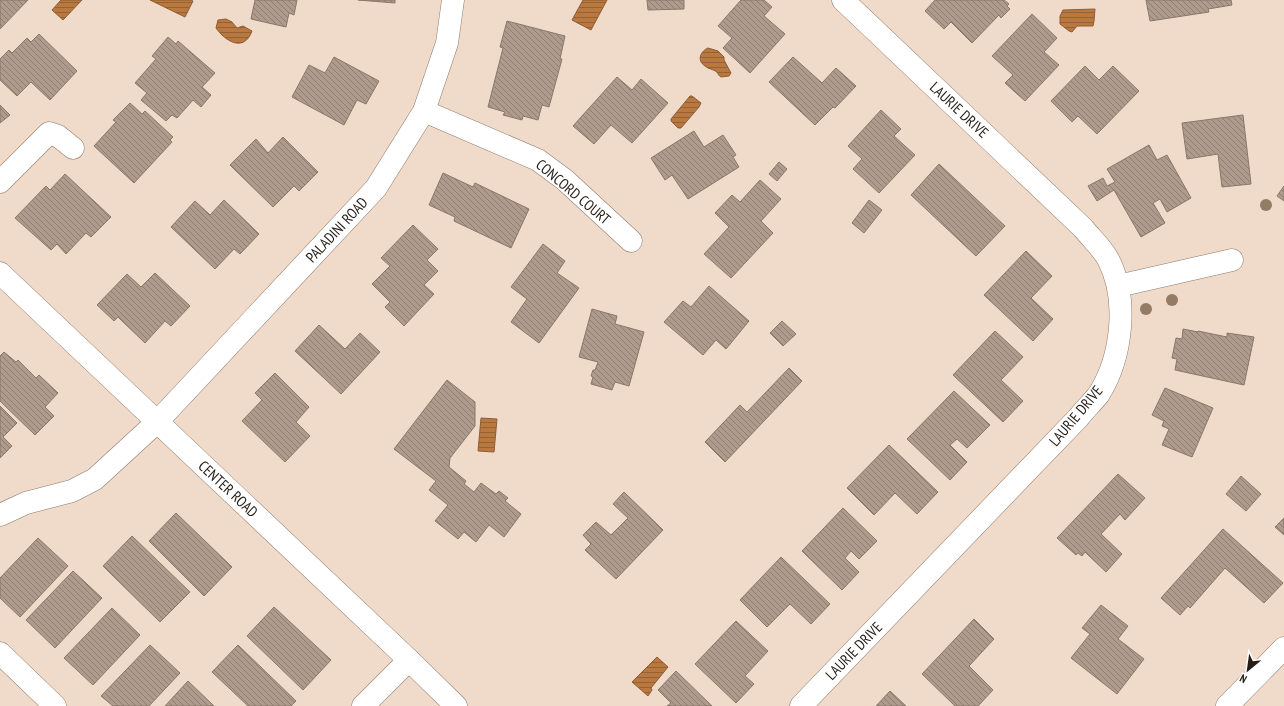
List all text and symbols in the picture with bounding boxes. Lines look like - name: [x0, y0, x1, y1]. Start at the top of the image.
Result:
- street label: LAURIE DRIVE: [926, 78, 993, 142]
- street label: CONCORD COURT: [532, 155, 615, 229]
- street label: PALADINI ROAD: [302, 193, 372, 266]
- street label: LAURIE DRIVE: [1045, 381, 1107, 450]
- street label: CENTER ROAD: [195, 456, 262, 521]
- street label: LAURIE DRIVE: [821, 618, 886, 684]
- north arrow: [1228, 650, 1268, 690]
- text: N: [1237, 671, 1249, 686]

